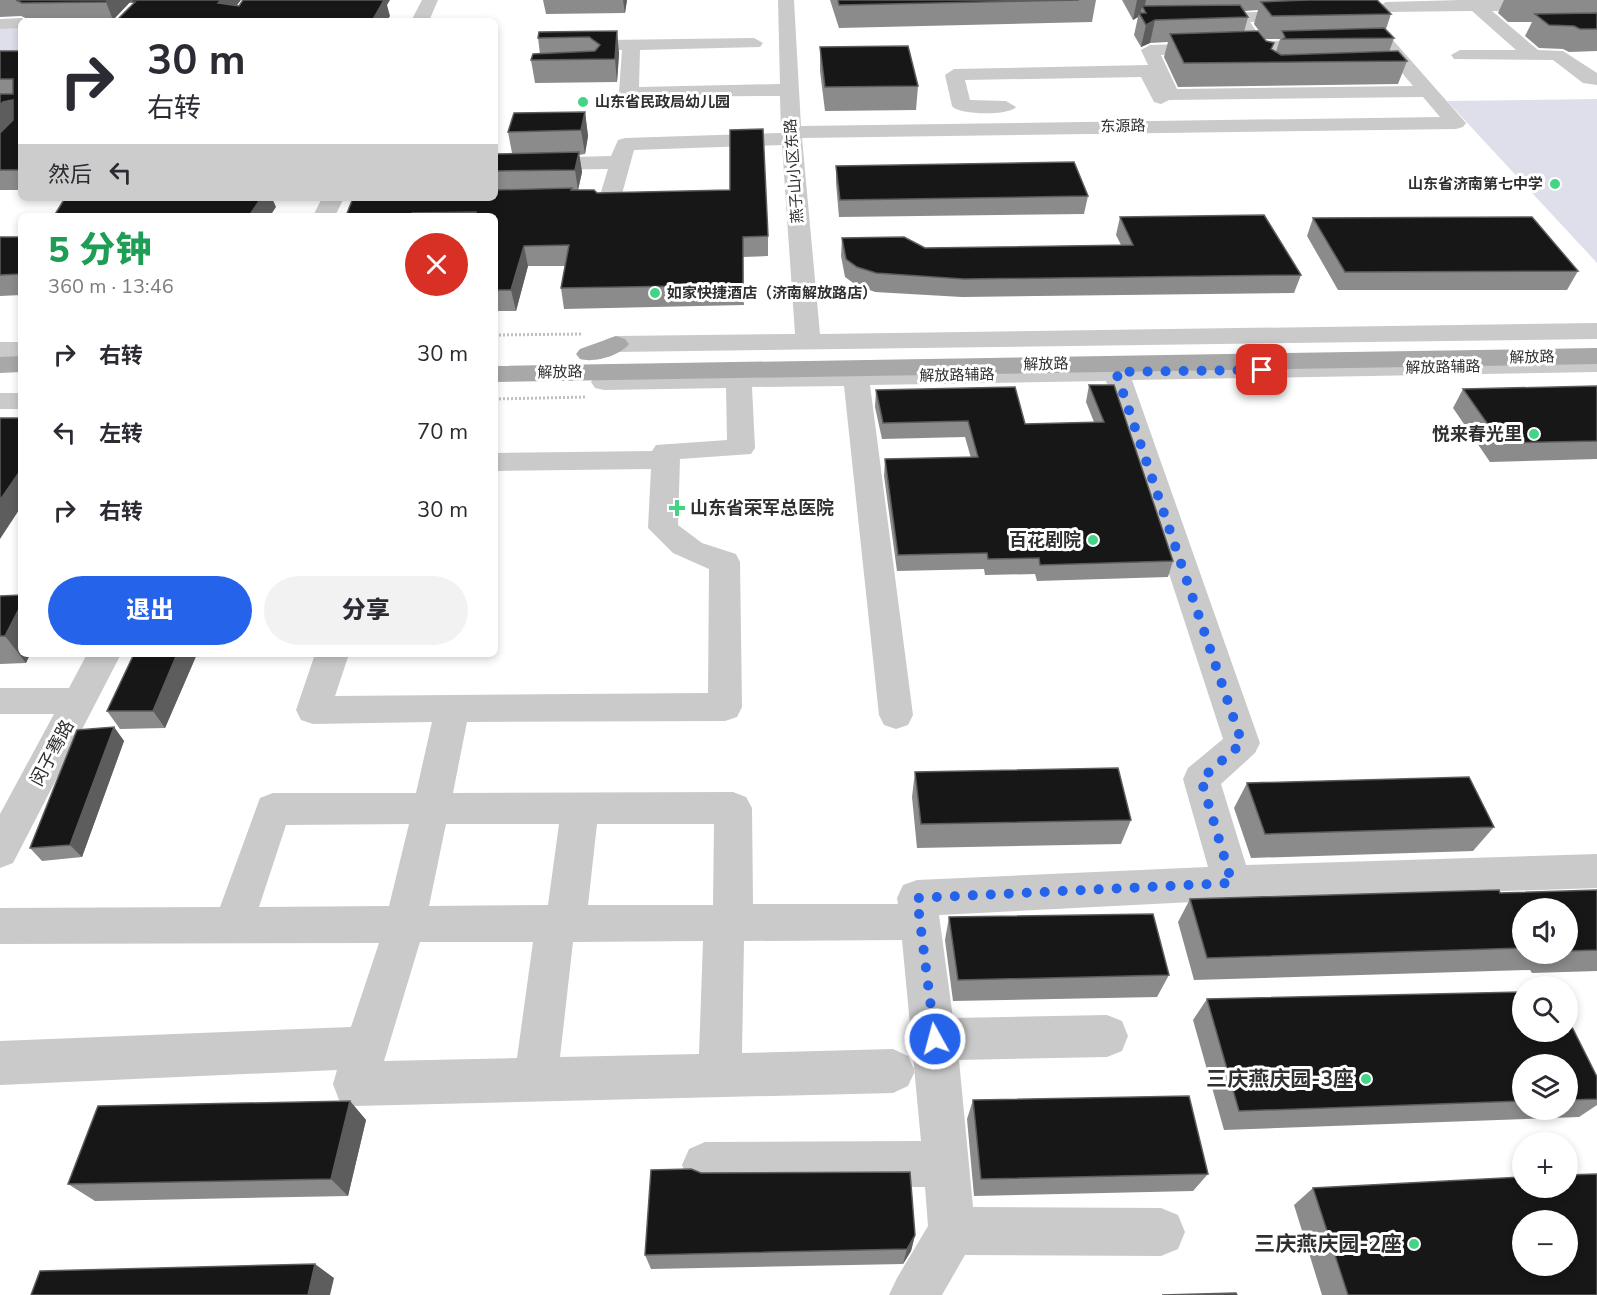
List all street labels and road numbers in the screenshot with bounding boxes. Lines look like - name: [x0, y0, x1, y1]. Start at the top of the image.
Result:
- street label: 东源路: [1100, 116, 1146, 136]
- street label: 燕子山小区东路: [780, 118, 808, 224]
- street label: 解放路: [1509, 347, 1555, 367]
- street label: 解放路: [1023, 354, 1069, 374]
- street label: 解放路辅路: [1405, 356, 1481, 378]
- street label: 解放路: [537, 362, 583, 382]
- street label: 解放路辅路: [919, 364, 995, 386]
- street label: 闵子骞路: [25, 716, 79, 790]

